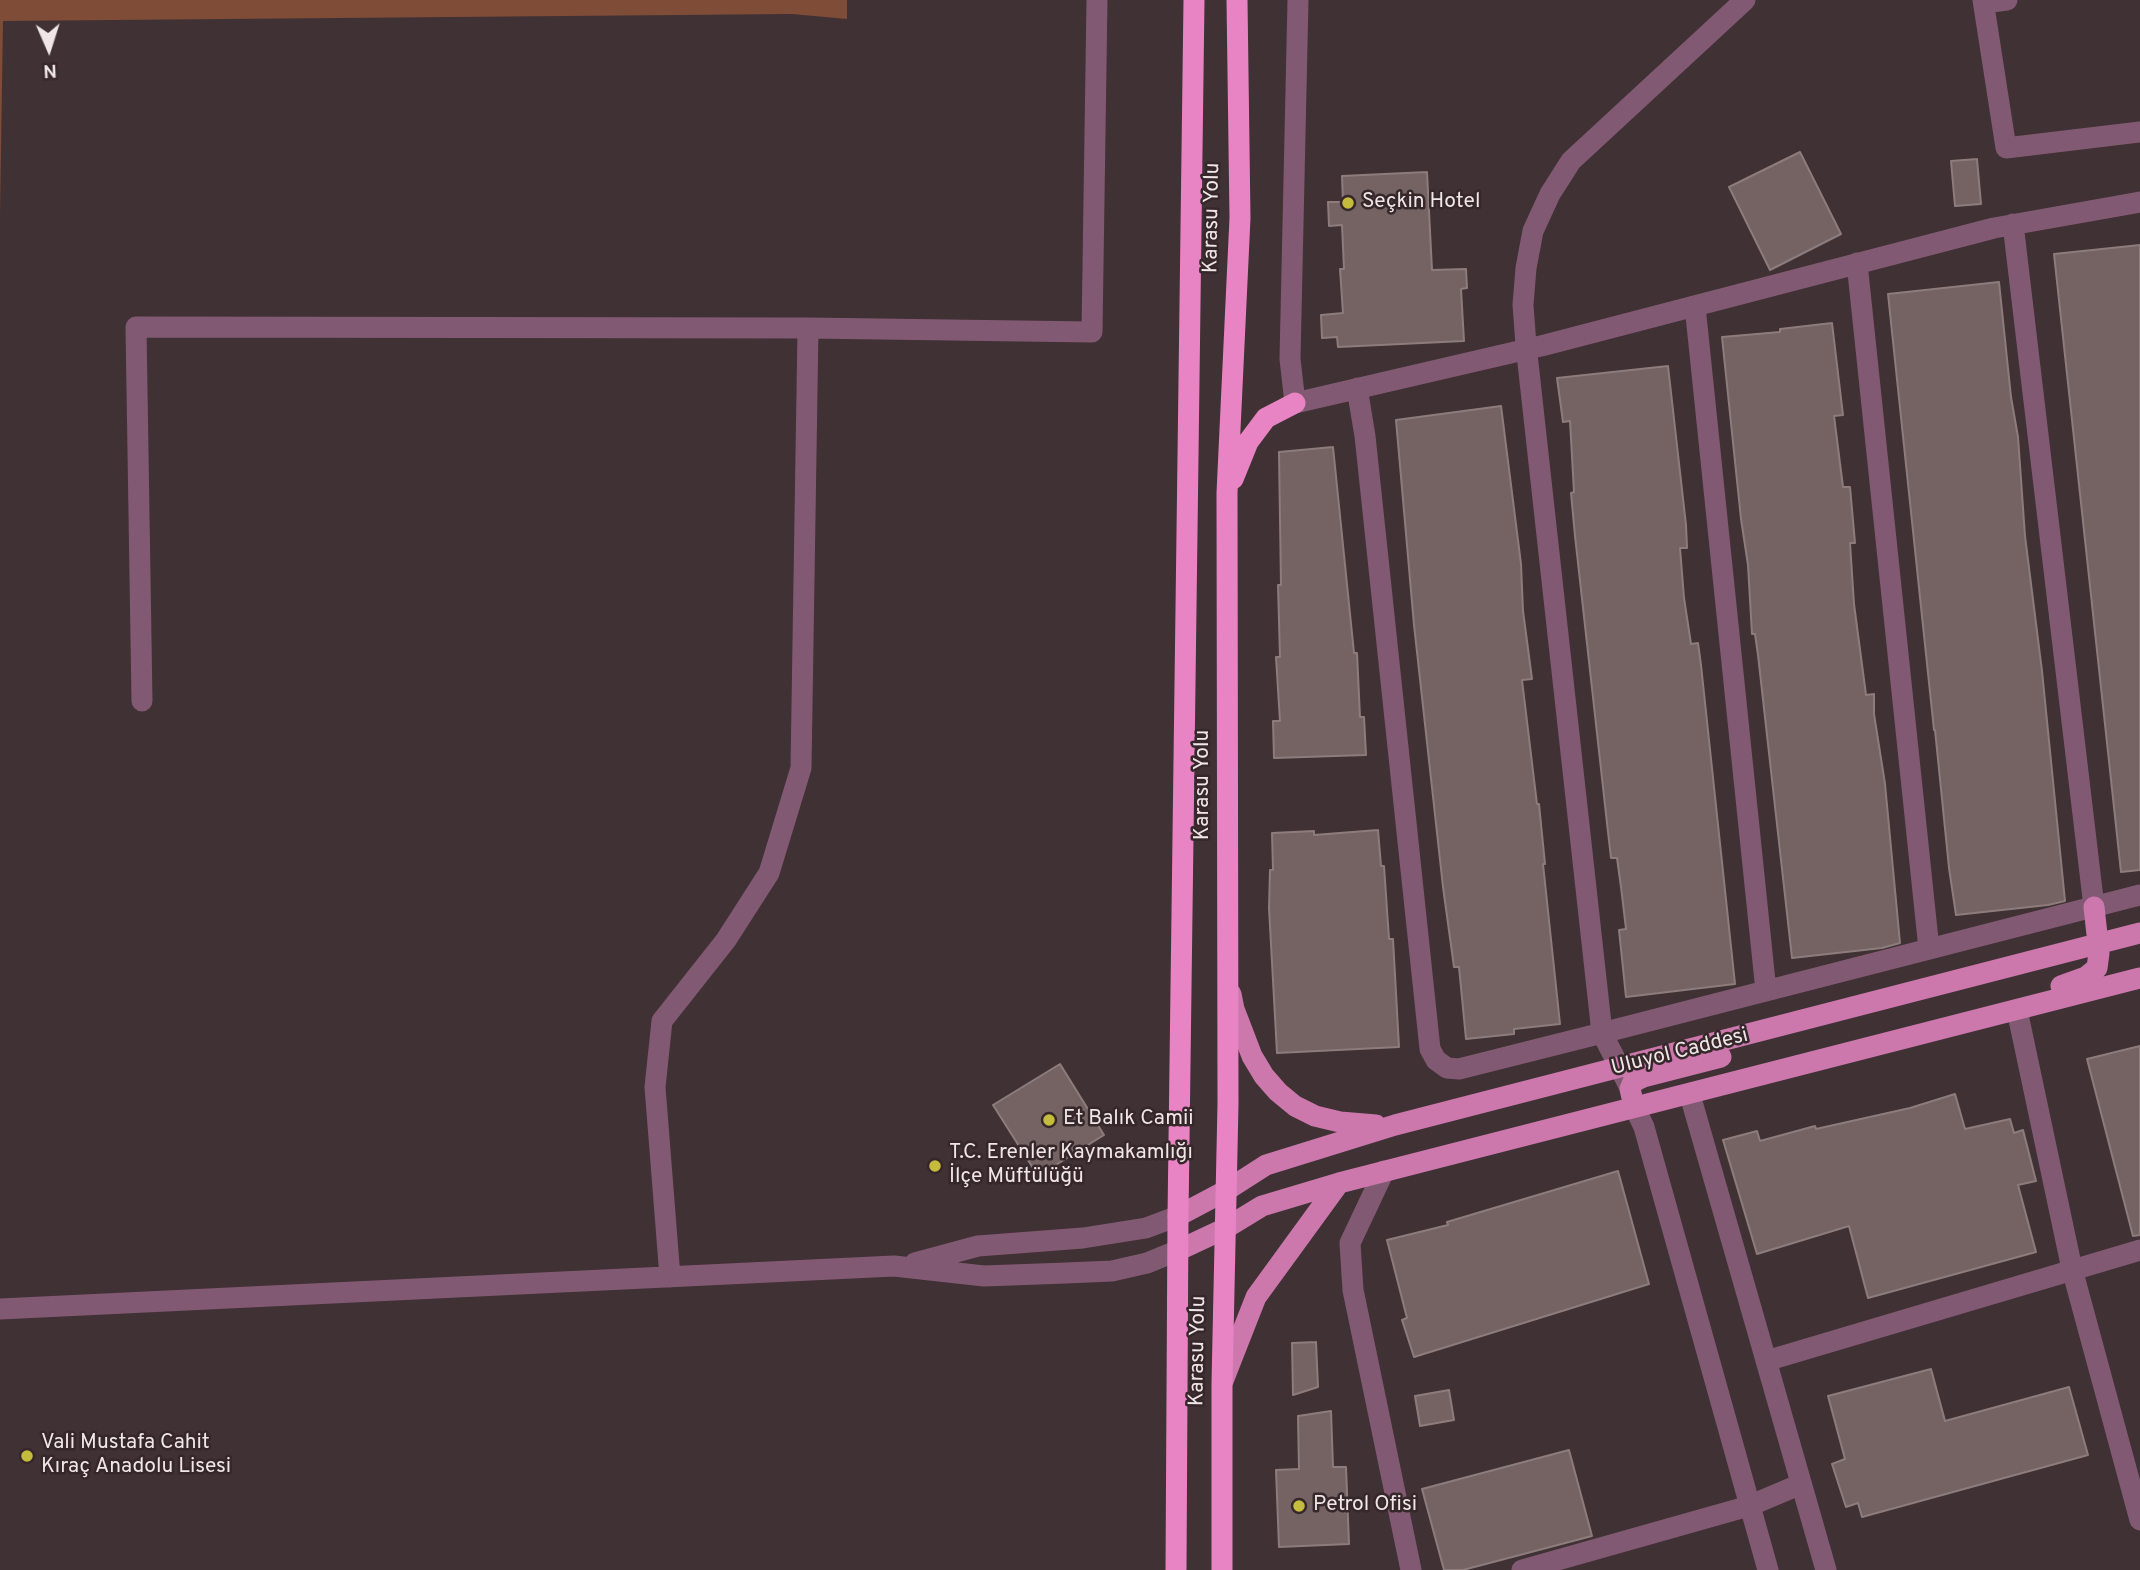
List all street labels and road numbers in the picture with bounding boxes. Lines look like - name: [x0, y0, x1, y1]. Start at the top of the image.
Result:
- street label: Karasu Yolu: [1199, 163, 1227, 273]
- street label: Karasu Yolu: [1191, 730, 1217, 840]
- street label: Uluyol Caddesi: [1609, 1024, 1751, 1082]
- street label: Karasu Yolu: [1185, 1296, 1213, 1406]

